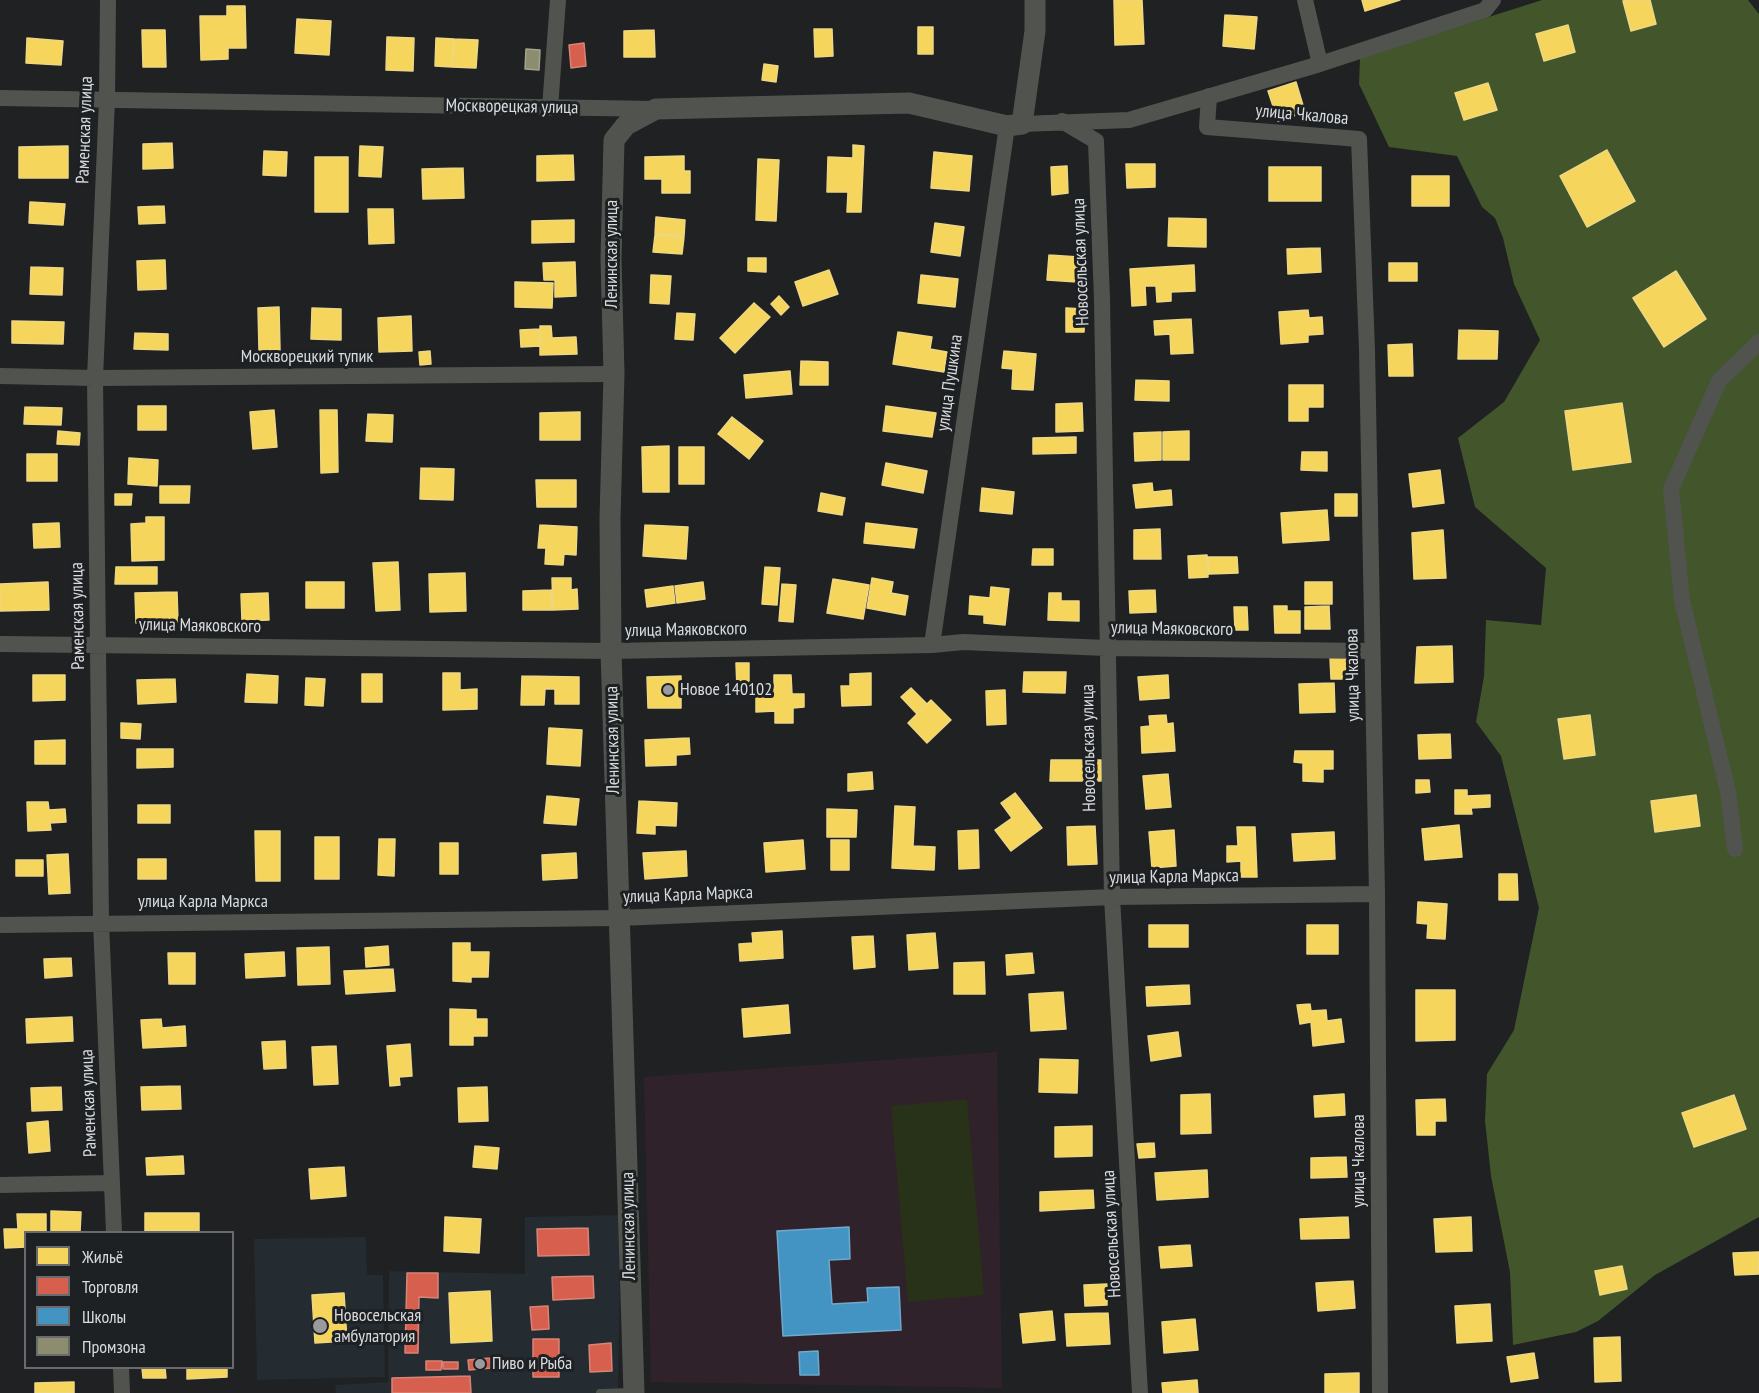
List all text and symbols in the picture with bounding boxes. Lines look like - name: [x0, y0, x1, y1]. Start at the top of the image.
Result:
- street label: Раменская улица: [72, 76, 98, 184]
- street label: Москворецкая улица: [445, 95, 579, 119]
- street label: улица Чкалова: [1255, 100, 1349, 130]
- street label: Новосельская улица: [1068, 198, 1094, 326]
- street label: Ленинская улица: [601, 200, 623, 308]
- street label: улица Пушкина: [933, 333, 967, 433]
- street label: Москворецкий тупик: [241, 346, 373, 368]
- street label: Раменская улица: [66, 562, 90, 670]
- street label: улица Маяковского: [139, 614, 261, 638]
- street label: улица Маяковского: [1111, 617, 1233, 641]
- street label: улица Маяковского: [625, 618, 747, 642]
- street label: улица Чкалова: [1341, 628, 1365, 722]
- place label: Новое 140102: [680, 679, 772, 701]
- marker: Новое 140102: [661, 683, 675, 697]
- street label: Новосельская улица: [1077, 684, 1101, 812]
- street label: Ленинская улица: [601, 686, 625, 794]
- street label: улица Карла Маркса: [1109, 865, 1239, 889]
- street label: улица Карла Маркса: [623, 882, 753, 908]
- street label: улица Карла Маркса: [138, 891, 268, 913]
- street label: Раменская улица: [76, 1049, 102, 1157]
- street label: улица Чкалова: [1348, 1114, 1370, 1208]
- street label: Новосельская улица: [1098, 1170, 1126, 1298]
- street label: Ленинская улица: [617, 1172, 641, 1280]
- legend: [24, 1231, 234, 1369]
- text: Жильё: [82, 1245, 123, 1268]
- text: Торговля: [82, 1275, 138, 1298]
- text: Школы: [82, 1305, 126, 1328]
- place label: Новосельская амбулатория: [334, 1305, 421, 1348]
- marker: Новосельская амбулатория: [311, 1317, 329, 1335]
- text: Промзона: [82, 1335, 146, 1358]
- place label: Пиво и Рыба: [492, 1353, 572, 1375]
- marker: Пиво и Рыба: [473, 1357, 487, 1371]

